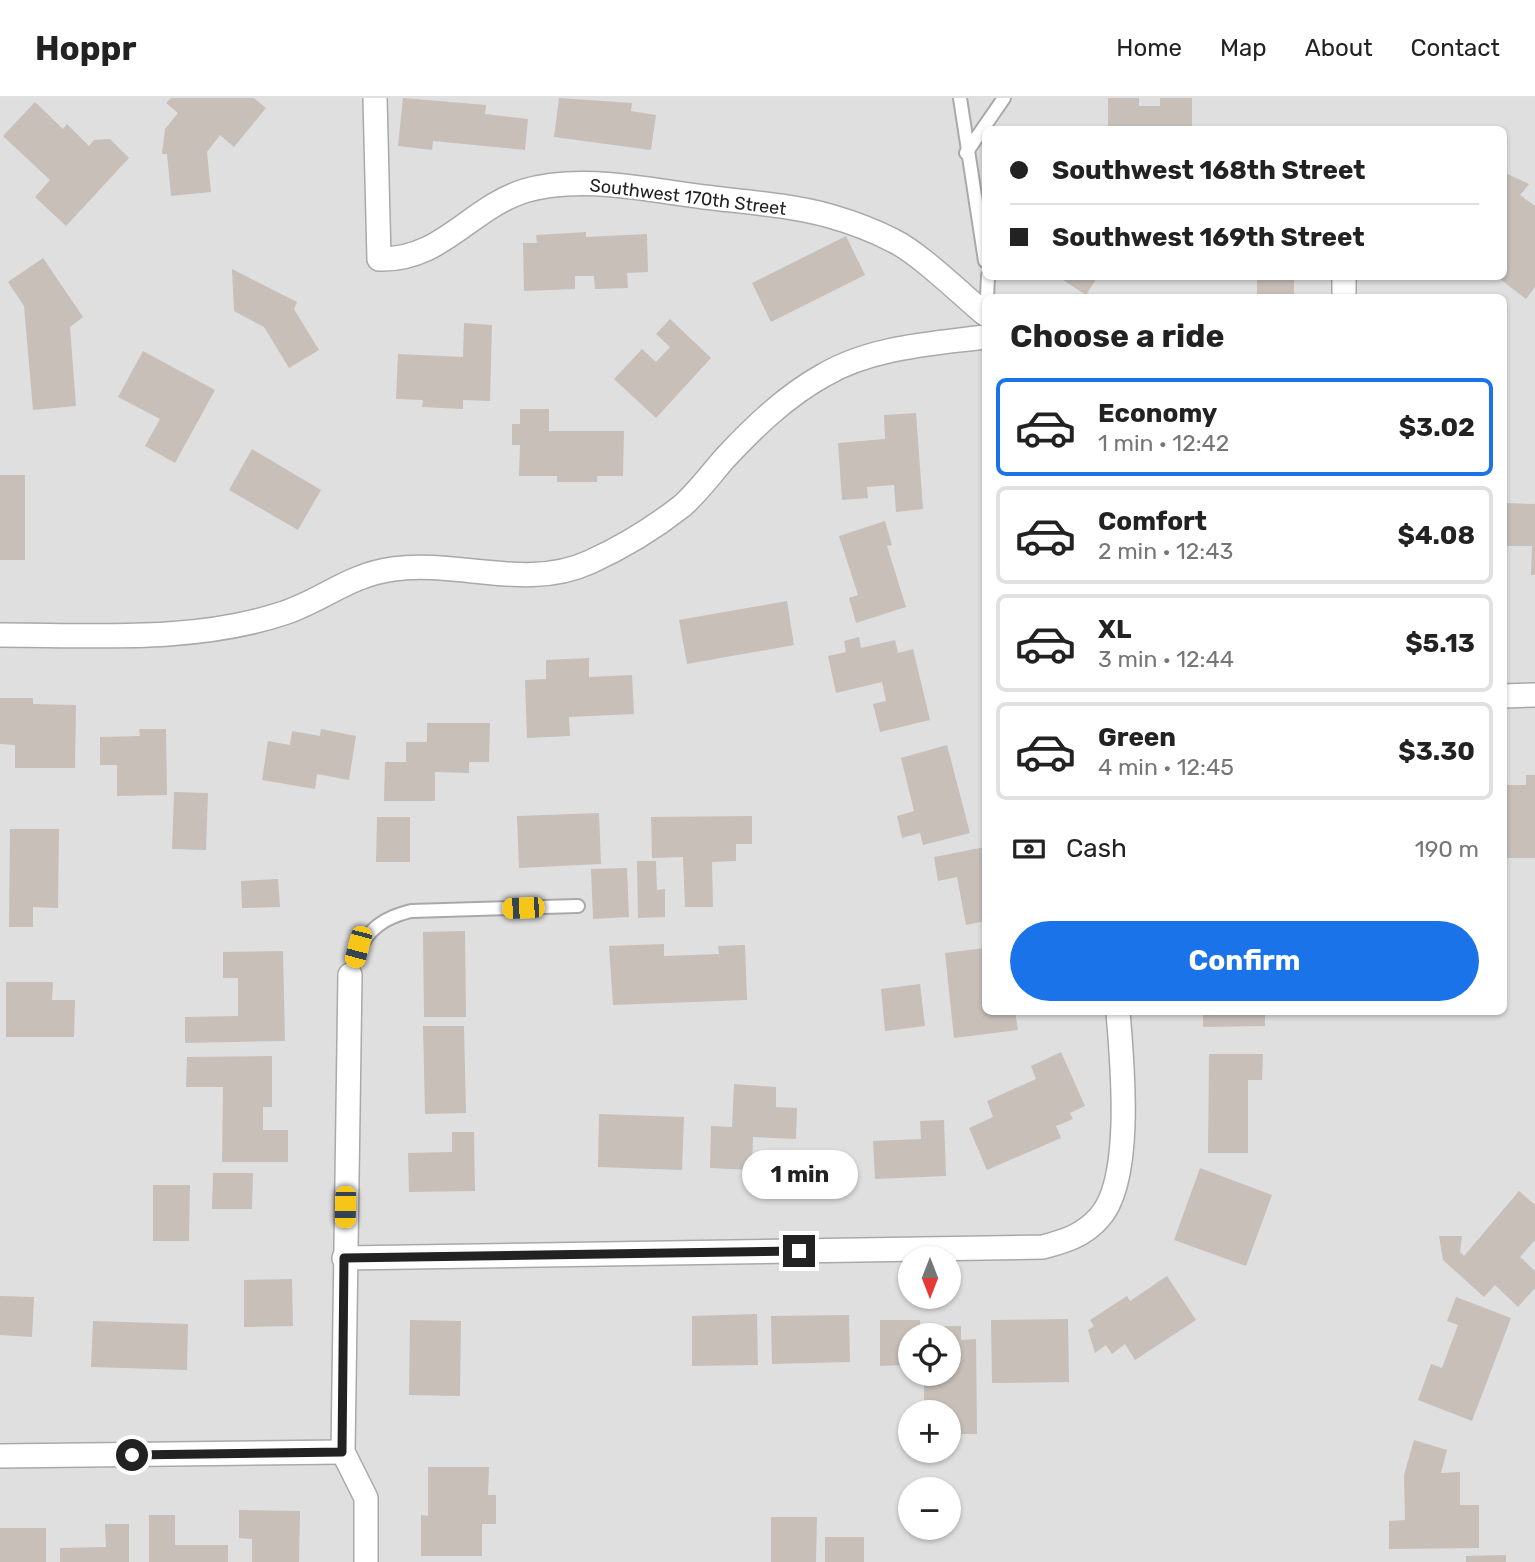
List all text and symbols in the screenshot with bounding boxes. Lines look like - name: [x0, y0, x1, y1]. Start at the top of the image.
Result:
- text: Hoppr: [35, 29, 136, 68]
- text: Home: [1116, 34, 1182, 62]
- text: Map: [1220, 34, 1267, 62]
- text: About: [1305, 34, 1373, 62]
- text: Contact: [1411, 34, 1500, 62]
- text: Southwest 168th Street: [1052, 155, 1366, 186]
- street label: Southwest 170th Street: [588, 174, 788, 220]
- text: Southwest 169th Street: [1052, 222, 1365, 253]
- text: Choose a ride: [1010, 317, 1224, 355]
- icon: car: [1014, 396, 1077, 459]
- text: Economy: [1098, 398, 1217, 429]
- text: $3.02: [1399, 412, 1475, 443]
- text: 1 min · 12:42: [1098, 429, 1229, 457]
- icon: car: [1014, 504, 1077, 567]
- text: Comfort: [1098, 506, 1207, 537]
- text: $4.08: [1398, 520, 1475, 551]
- text: 2 min · 12:43: [1098, 537, 1233, 565]
- icon: car: [1014, 612, 1077, 675]
- text: XL: [1098, 614, 1131, 645]
- text: $5.13: [1405, 628, 1475, 659]
- text: 3 min · 12:44: [1098, 645, 1234, 673]
- icon: car: [1014, 720, 1077, 783]
- text: Green: [1098, 722, 1176, 753]
- text: $3.30: [1398, 736, 1475, 767]
- text: 4 min · 12:45: [1098, 753, 1234, 781]
- icon: cash: [1010, 830, 1048, 868]
- text: Cash: [1066, 833, 1127, 864]
- text: 190 m: [1415, 835, 1479, 863]
- car: [502, 897, 545, 919]
- button: Confirm: [1010, 921, 1479, 1001]
- car: [343, 924, 374, 970]
- callout: 1 min: [741, 1150, 857, 1198]
- text: 1 min: [771, 1160, 829, 1188]
- car: [335, 1186, 356, 1228]
- route end: [783, 1235, 815, 1267]
- north arrow: [898, 1246, 961, 1309]
- map controls: [898, 1246, 961, 1540]
- button: locate: [898, 1323, 961, 1386]
- button: +: [898, 1400, 961, 1463]
- route start: [116, 1439, 148, 1471]
- button: −: [898, 1477, 961, 1540]

